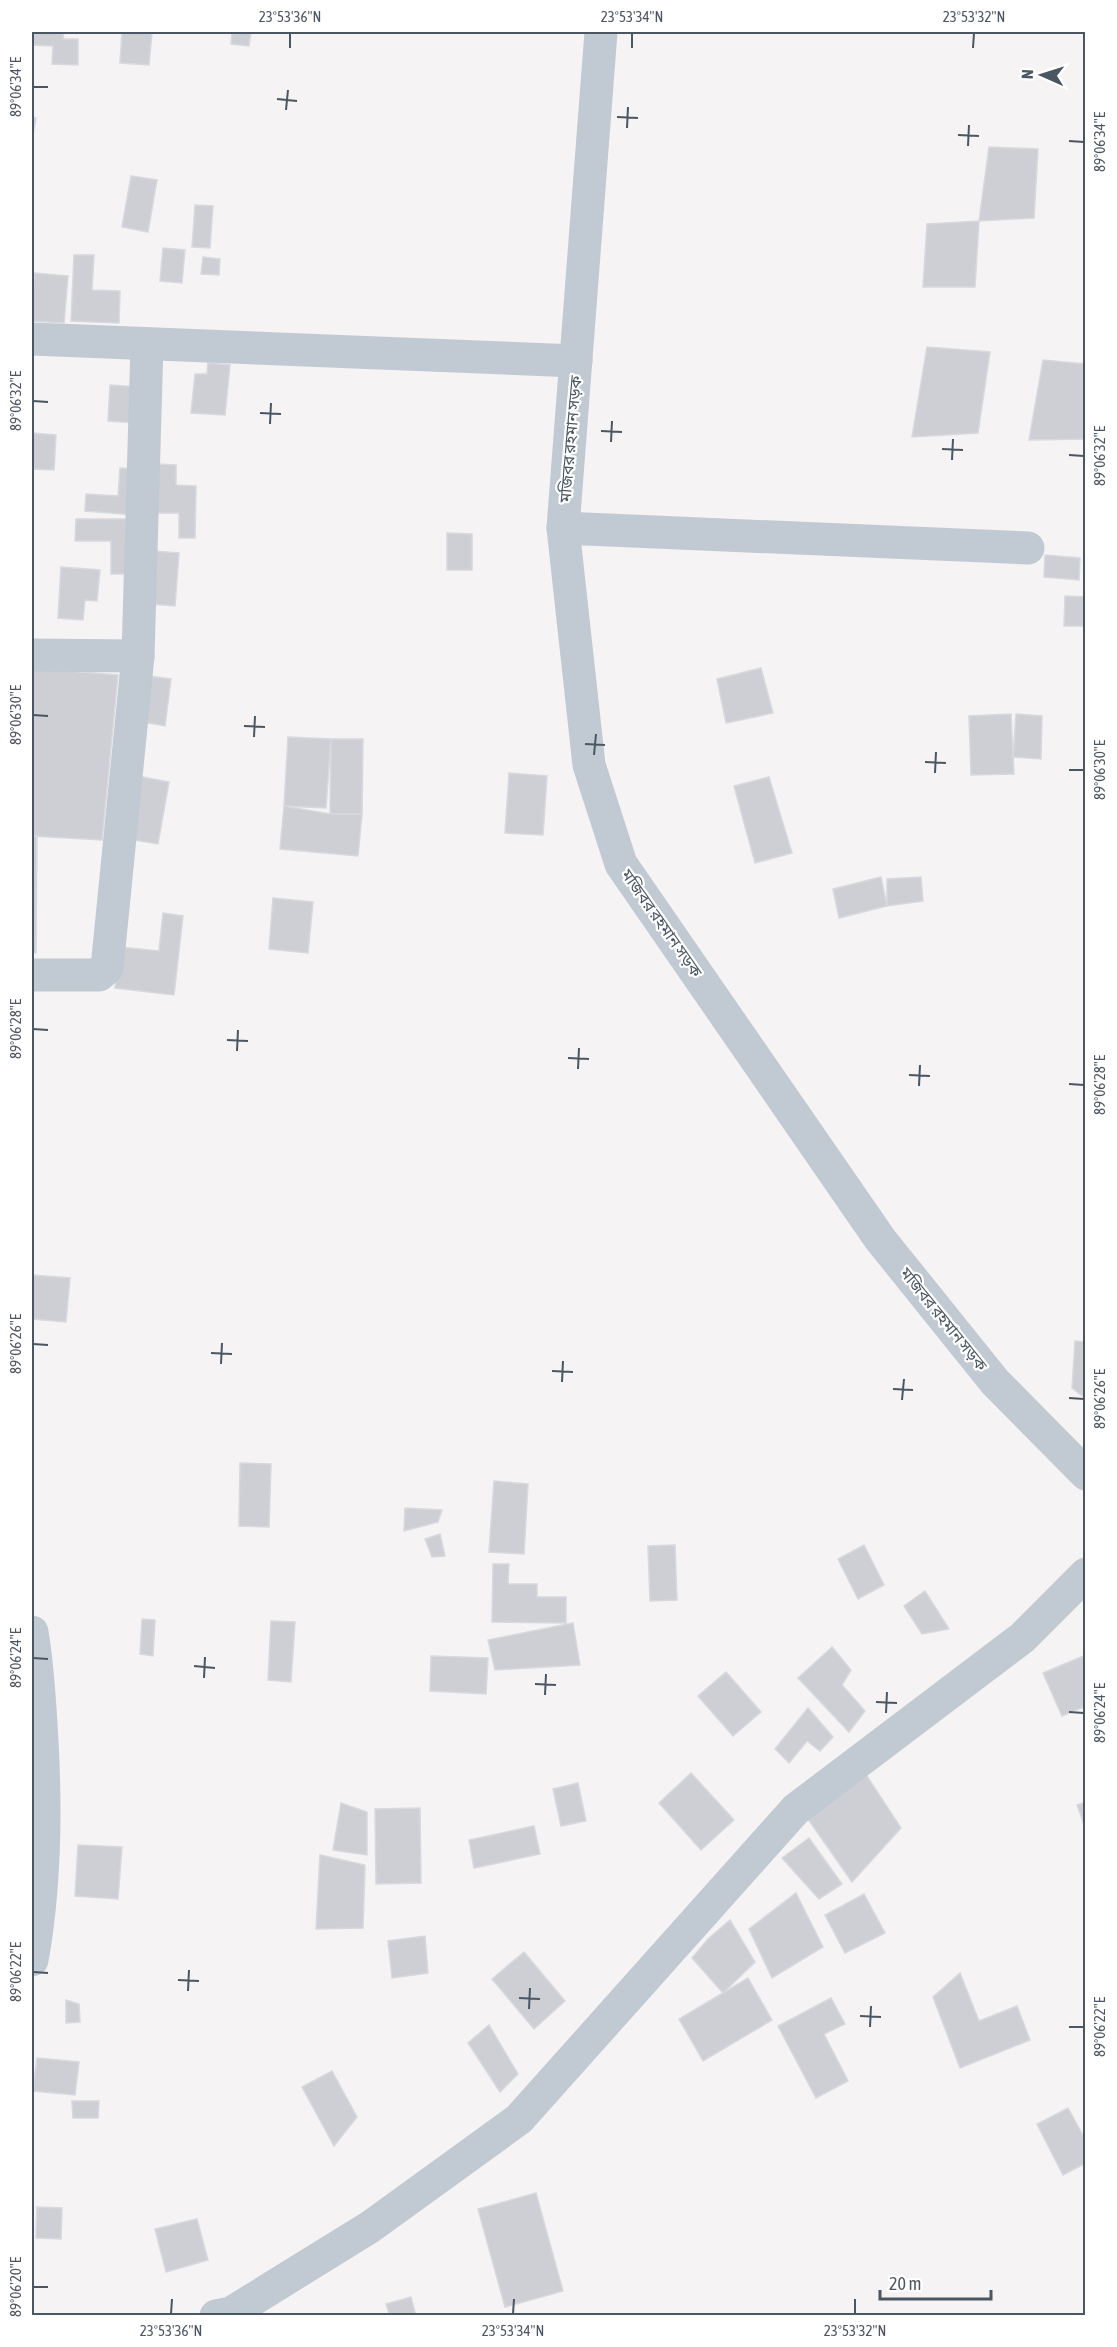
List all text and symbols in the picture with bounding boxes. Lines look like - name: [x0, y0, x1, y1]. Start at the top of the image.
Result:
- text: 23°53'36"N: [259, 8, 321, 25]
- text: 23°53'34"N: [601, 8, 663, 25]
- text: 23°53'32"N: [943, 8, 1005, 25]
- north arrow: [1012, 45, 1072, 105]
- text: 89°06'34"E: [7, 56, 24, 117]
- text: N: [1018, 69, 1036, 79]
- text: 89°06'34"E: [1091, 111, 1108, 172]
- text: 89°06'32"E: [7, 370, 24, 431]
- street label: মজিবর রহমান সড়ক: [555, 374, 585, 504]
- text: 89°06'32"E: [1091, 425, 1108, 486]
- text: 89°06'30"E: [7, 684, 24, 745]
- text: 89°06'30"E: [1091, 739, 1108, 800]
- street label: মজিবর রহমান সড়ক: [618, 865, 707, 981]
- text: 89°06'28"E: [7, 998, 24, 1059]
- text: 89°06'28"E: [1091, 1054, 1108, 1115]
- street label: মজিবর রহমান সড়ক: [896, 1263, 992, 1375]
- text: 89°06'26"E: [7, 1313, 24, 1374]
- text: 89°06'26"E: [1091, 1368, 1108, 1429]
- text: 89°06'24"E: [7, 1627, 24, 1688]
- text: 89°06'24"E: [1091, 1682, 1108, 1743]
- text: 89°06'22"E: [7, 1941, 24, 2002]
- text: 89°06'22"E: [1091, 1996, 1108, 2057]
- text: 89°06'20"E: [7, 2256, 24, 2317]
- scale bar: [880, 2263, 991, 2301]
- text: 20 m: [889, 2273, 921, 2294]
- text: 23°53'36"N: [140, 2322, 202, 2339]
- text: 23°53'34"N: [482, 2322, 544, 2339]
- text: 23°53'32"N: [824, 2322, 886, 2339]

